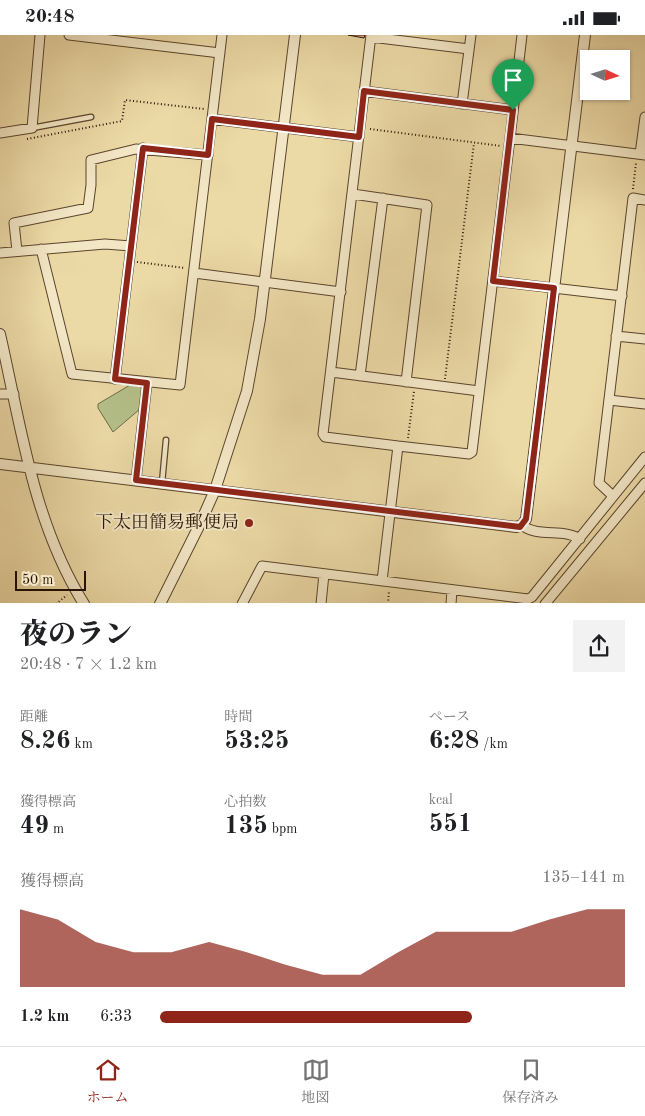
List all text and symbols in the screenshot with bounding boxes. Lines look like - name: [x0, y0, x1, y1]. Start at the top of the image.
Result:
- text: 20:48: [25, 8, 74, 27]
- north arrow: [580, 50, 630, 100]
- map controls: [580, 50, 630, 100]
- pin: [492, 59, 534, 110]
- icon: arrive: [499, 66, 527, 94]
- place label: 下太田簡易郵便局: [95, 512, 239, 532]
- marker: 下太田簡易郵便局: [243, 517, 255, 529]
- scale bar: [15, 569, 86, 592]
- text: 50 m: [22, 573, 53, 587]
- button: share: [573, 620, 625, 672]
- text: 夜のラン: [20, 622, 132, 650]
- text: 20:48 · 7 × 1.2 km: [20, 657, 157, 673]
- text: 距離: [20, 710, 48, 724]
- text: 時間: [224, 710, 252, 724]
- text: ペース: [429, 710, 470, 724]
- text: 8.26: [20, 729, 71, 754]
- text: 53:25: [224, 729, 289, 754]
- text: 6:28: [429, 729, 479, 754]
- text: km: [71, 737, 93, 751]
- text: /km: [479, 737, 508, 751]
- text: kcal: [429, 793, 453, 807]
- text: 獲得標高: [20, 795, 76, 809]
- text: 心拍数: [224, 795, 266, 809]
- text: 551: [429, 812, 472, 837]
- text: 49: [20, 814, 49, 839]
- text: 135: [224, 814, 268, 839]
- text: m: [49, 822, 64, 836]
- text: bpm: [268, 822, 297, 836]
- text: 135–141 m: [542, 870, 625, 886]
- text: 獲得標高: [20, 874, 84, 890]
- text: 1.2 km: [20, 1009, 69, 1025]
- text: 6:33: [100, 1009, 132, 1025]
- tab: ホーム: [87, 1056, 129, 1107]
- tab: 地図: [302, 1056, 330, 1107]
- tab: 保存済み: [503, 1056, 559, 1107]

